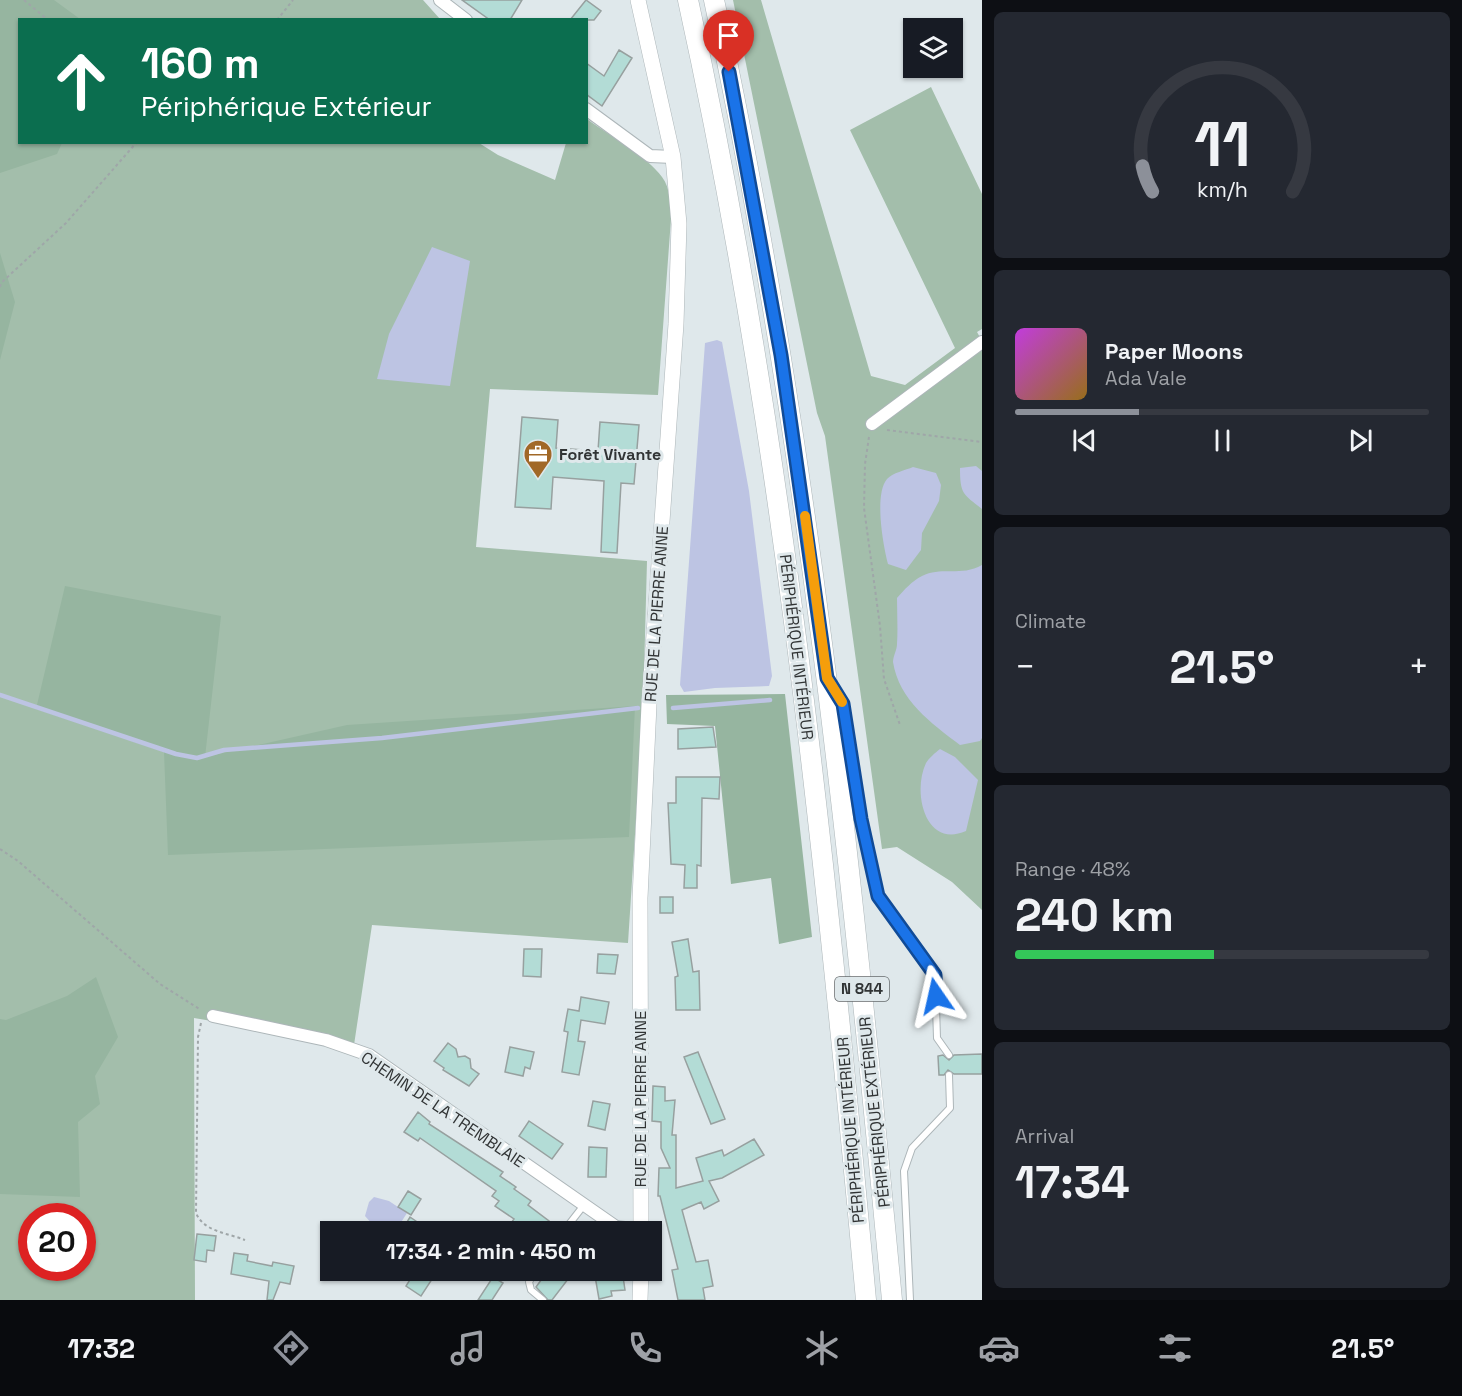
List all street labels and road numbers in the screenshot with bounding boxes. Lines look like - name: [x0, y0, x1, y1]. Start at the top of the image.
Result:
- street label: RUE DE LA PIERRE ANNE: [640, 525, 673, 703]
- street label: PÉRIPHÉRIQUE INTÉRIEUR: [775, 553, 818, 741]
- road number: N 844: [835, 977, 889, 1001]
- street label: RUE DE LA PIERRE ANNE: [630, 1011, 651, 1187]
- street label: PÉRIPHÉRIQUE EXTÉRIEUR: [854, 1016, 895, 1208]
- street label: PÉRIPHÉRIQUE INTÉRIEUR: [832, 1036, 869, 1224]
- street label: CHEMIN DE LA TREMBLAIE: [357, 1047, 529, 1172]

